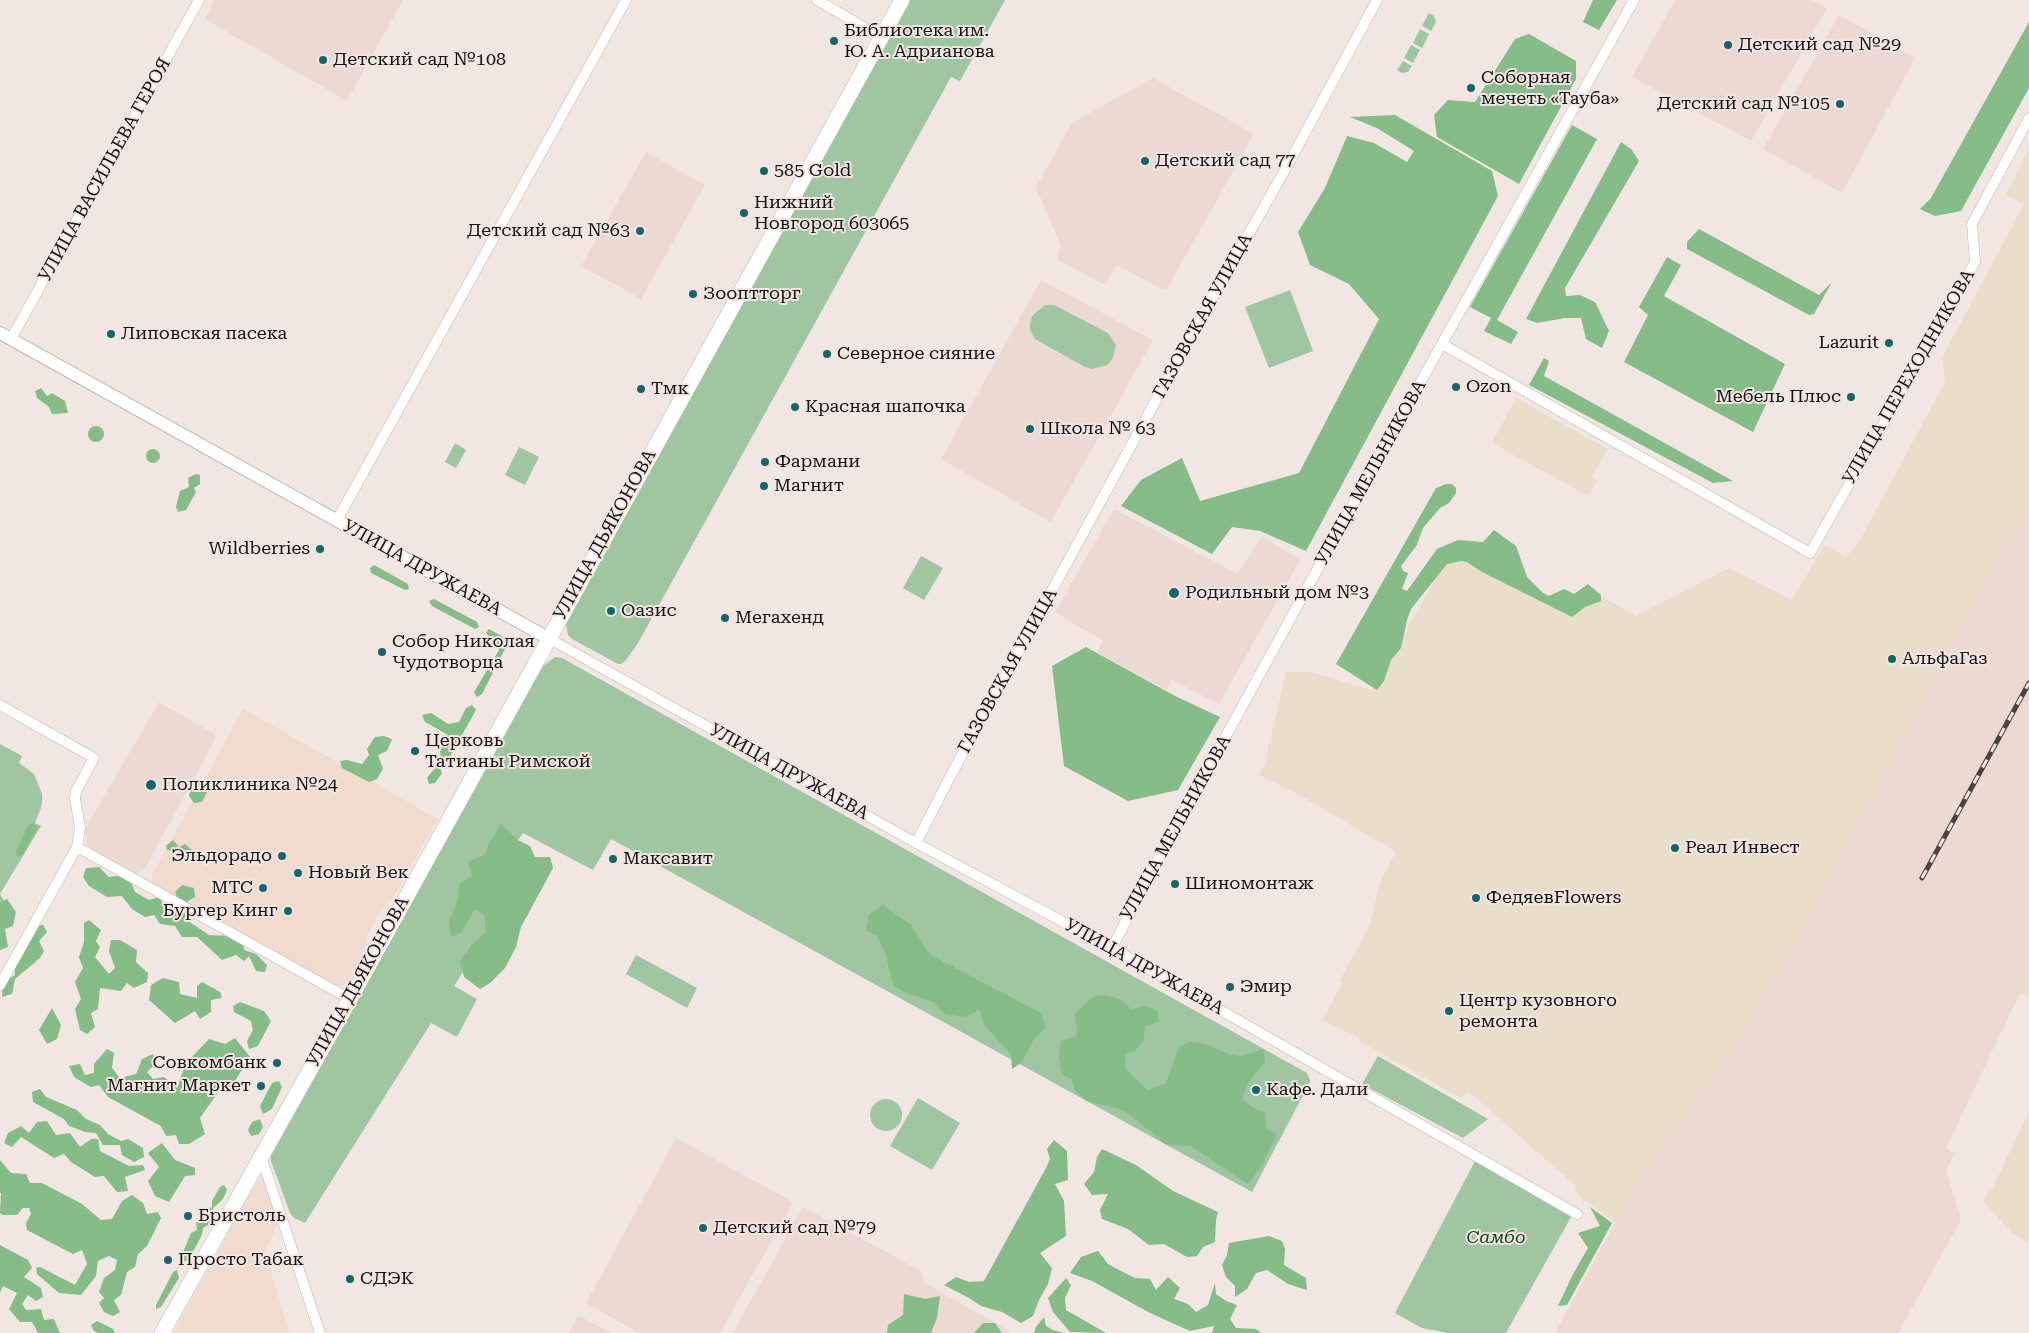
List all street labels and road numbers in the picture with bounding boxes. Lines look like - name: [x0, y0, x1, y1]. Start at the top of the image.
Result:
- street label: УЛИЦА ВАСИЛЬЕВА ГЕРОЯ: [34, 54, 176, 286]
- street label: ГАЗОВСКАЯ УЛИЦА: [1149, 230, 1257, 402]
- street label: УЛИЦА ПЕРЕХОДНИКОВА: [1838, 265, 1980, 489]
- street label: УЛИЦА МЕЛЬНИКОВА: [1311, 376, 1431, 570]
- street label: УЛИЦА ДЬЯКОНОВА: [549, 446, 661, 624]
- street label: УЛИЦА ДРУЖАЕВА: [339, 515, 505, 621]
- street label: ГАЗОВСКАЯ УЛИЦА: [954, 585, 1062, 757]
- street label: УЛИЦА ДРУЖАЕВА: [706, 719, 872, 825]
- street label: УЛИЦА МЕЛЬНИКОВА: [1116, 731, 1236, 925]
- street label: УЛИЦА ДЬЯКОНОВА: [302, 893, 414, 1071]
- street label: УЛИЦА ДРУЖАЕВА: [1061, 914, 1227, 1020]

